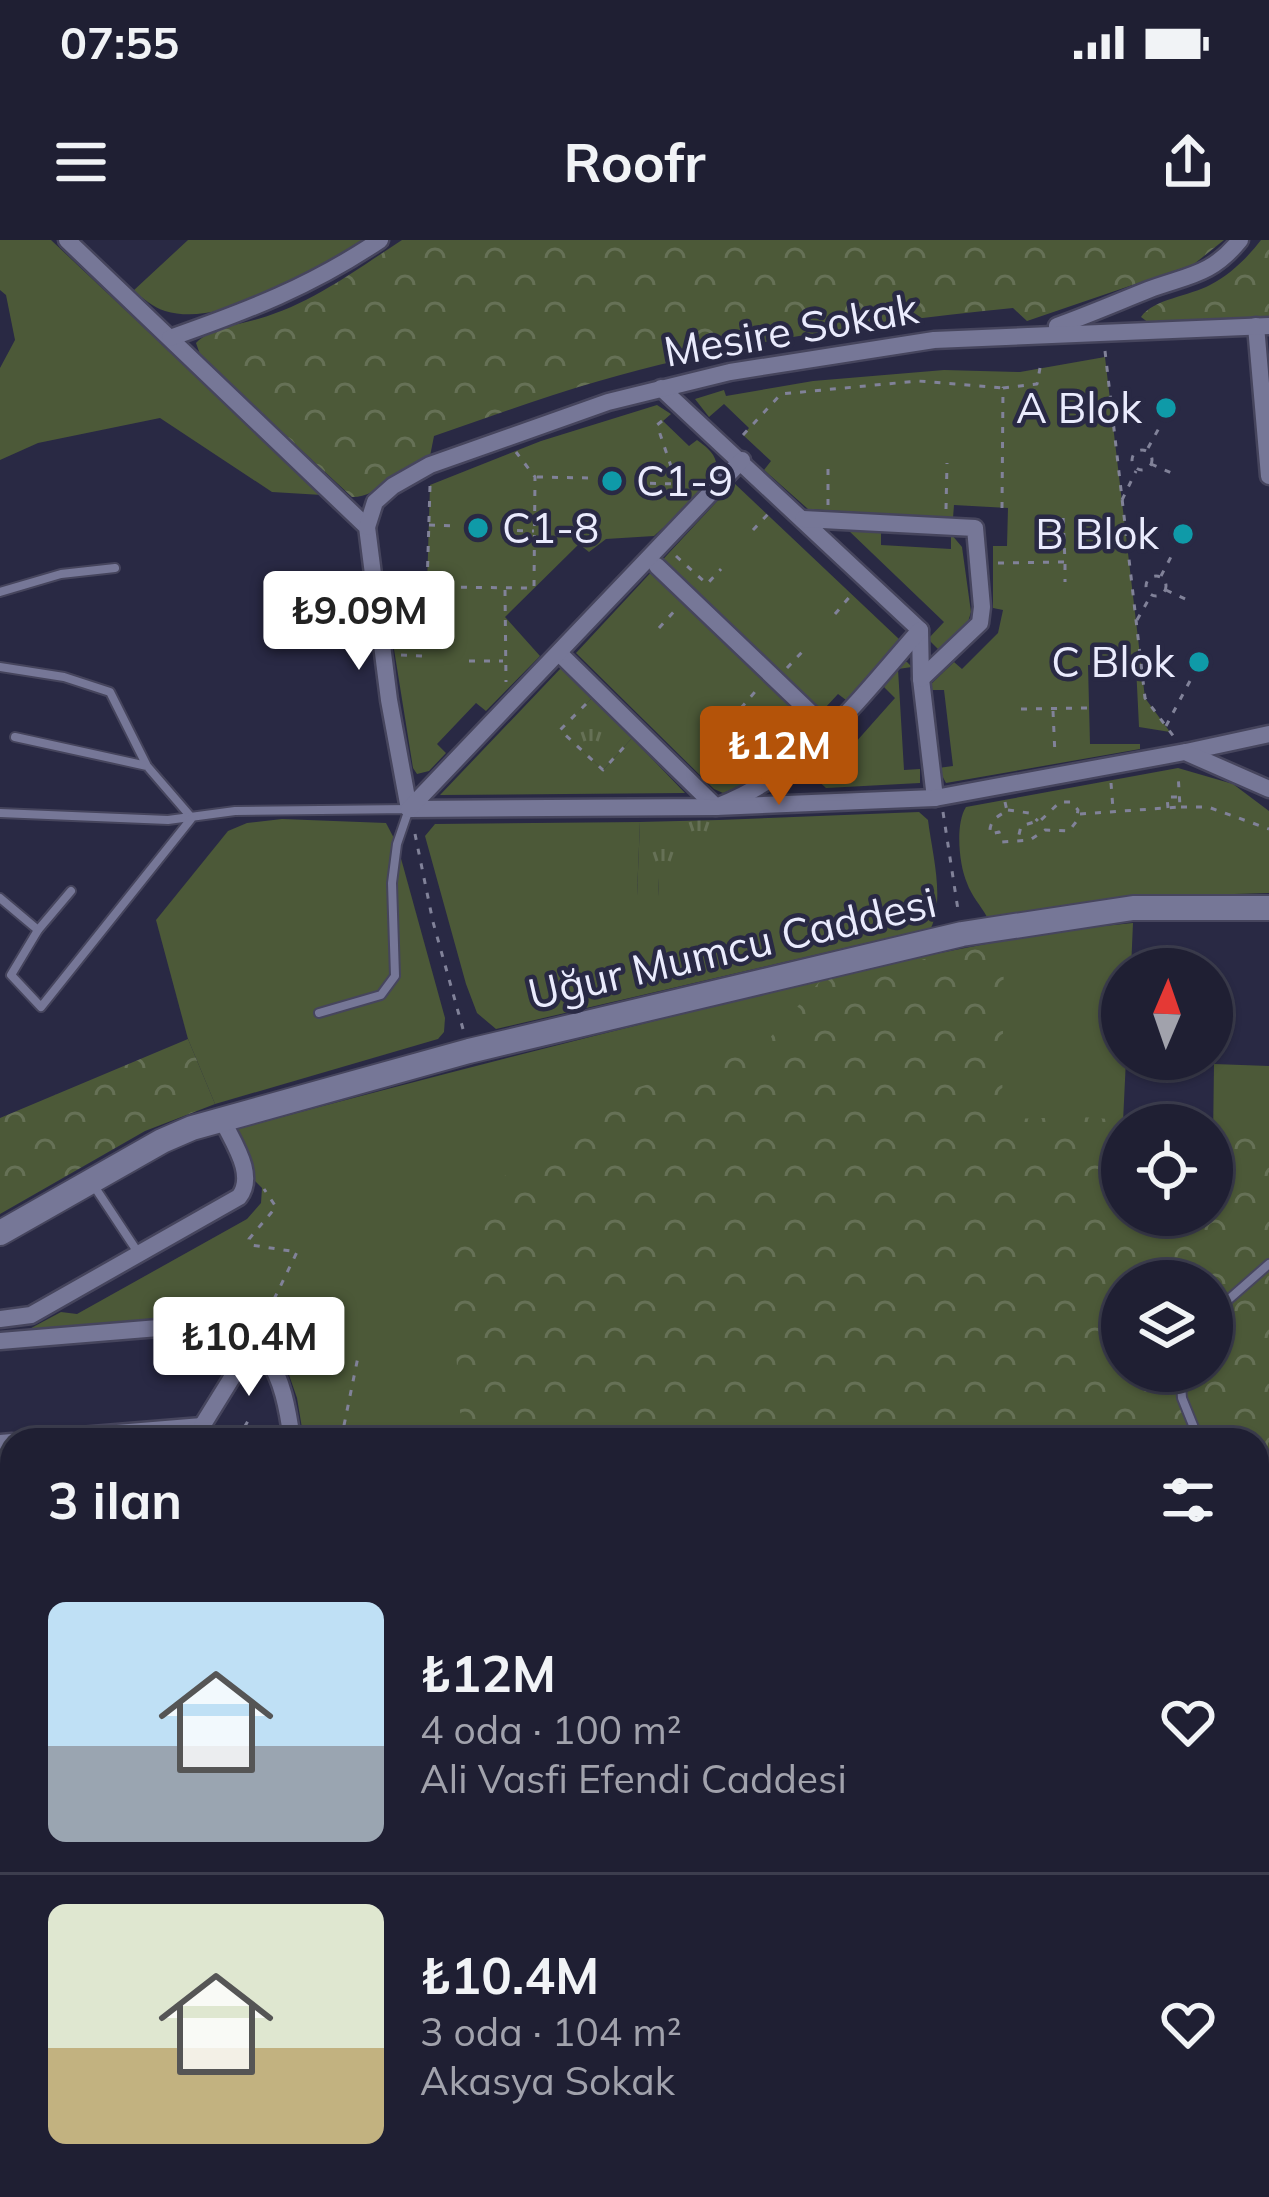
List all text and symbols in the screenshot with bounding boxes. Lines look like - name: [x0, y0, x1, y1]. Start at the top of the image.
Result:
- text: 07:55: [60, 14, 179, 70]
- text: Roofr: [564, 128, 705, 196]
- icon: menu: [48, 129, 114, 195]
- icon: share: [1155, 129, 1221, 195]
- street label: Mesire Sokak: [660, 281, 922, 378]
- place label: A Blok: [1016, 381, 1142, 434]
- marker: A Blok: [1153, 395, 1179, 421]
- place label: C1-9: [636, 454, 733, 507]
- marker: C1-9: [599, 468, 625, 494]
- place label: C1-8: [502, 501, 599, 554]
- place label: B Blok: [1035, 507, 1159, 560]
- marker: C1-8: [465, 515, 491, 541]
- marker: B Blok: [1170, 521, 1196, 547]
- pin: ₺9.09M: [261, 571, 457, 673]
- text: ₺9.09M: [290, 585, 428, 634]
- place label: C Blok: [1051, 635, 1175, 688]
- marker: C Blok: [1186, 649, 1212, 675]
- pin: ₺12M: [708, 706, 850, 808]
- text: ₺12M: [727, 720, 831, 769]
- street label: Uğur Mumcu Caddesi: [523, 875, 941, 1020]
- north arrow: [1101, 948, 1233, 1080]
- map controls: [1101, 948, 1233, 1392]
- button: locate: [1101, 1104, 1233, 1236]
- button: layers: [1101, 1260, 1233, 1392]
- pin: ₺10.4M: [151, 1297, 347, 1399]
- text: ₺10.4M: [180, 1311, 318, 1360]
- icon: filters: [1155, 1467, 1221, 1533]
- text: 3 ilan: [48, 1468, 182, 1532]
- text: ₺12M: [420, 1641, 556, 1705]
- icon: home: [144, 1650, 288, 1794]
- icon: heart: [1155, 1689, 1221, 1755]
- text: 4 oda · 100 m²: [420, 1705, 681, 1754]
- text: Ali Vasfi Efendi Caddesi: [420, 1754, 847, 1803]
- text: ₺10.4M: [420, 1943, 599, 2007]
- icon: home: [144, 1952, 288, 2096]
- icon: heart: [1155, 1991, 1221, 2057]
- text: 3 oda · 104 m²: [420, 2007, 681, 2056]
- text: Akasya Sokak: [420, 2056, 675, 2105]

